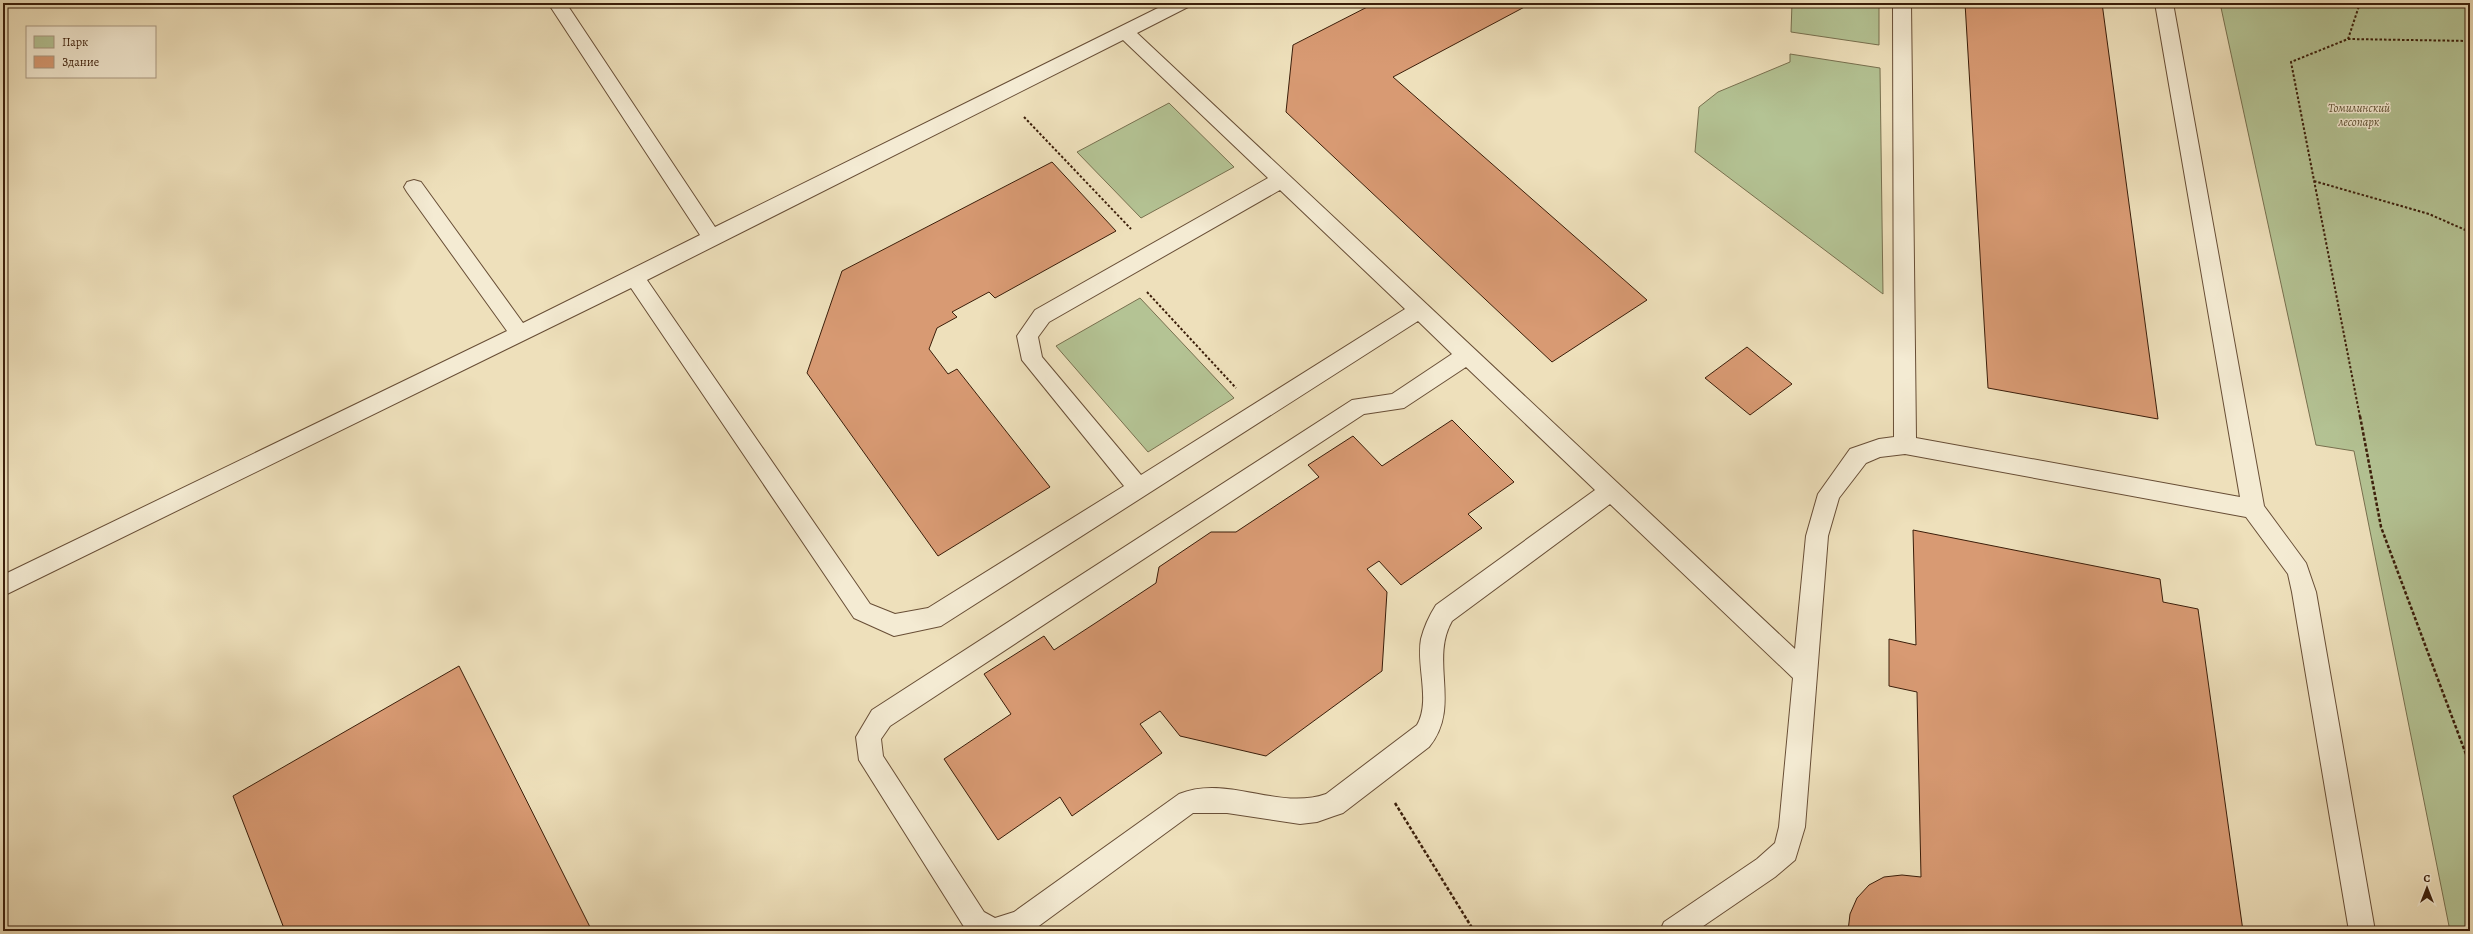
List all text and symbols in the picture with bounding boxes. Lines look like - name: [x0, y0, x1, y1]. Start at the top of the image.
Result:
- legend: [26, 26, 156, 78]
- text: Парк: [62, 34, 88, 50]
- text: Здание: [62, 54, 99, 70]
- park label: Томилинский лесопарк: [2328, 100, 2390, 130]
- north arrow: [2407, 868, 2447, 908]
- text: С: [2424, 871, 2431, 886]

